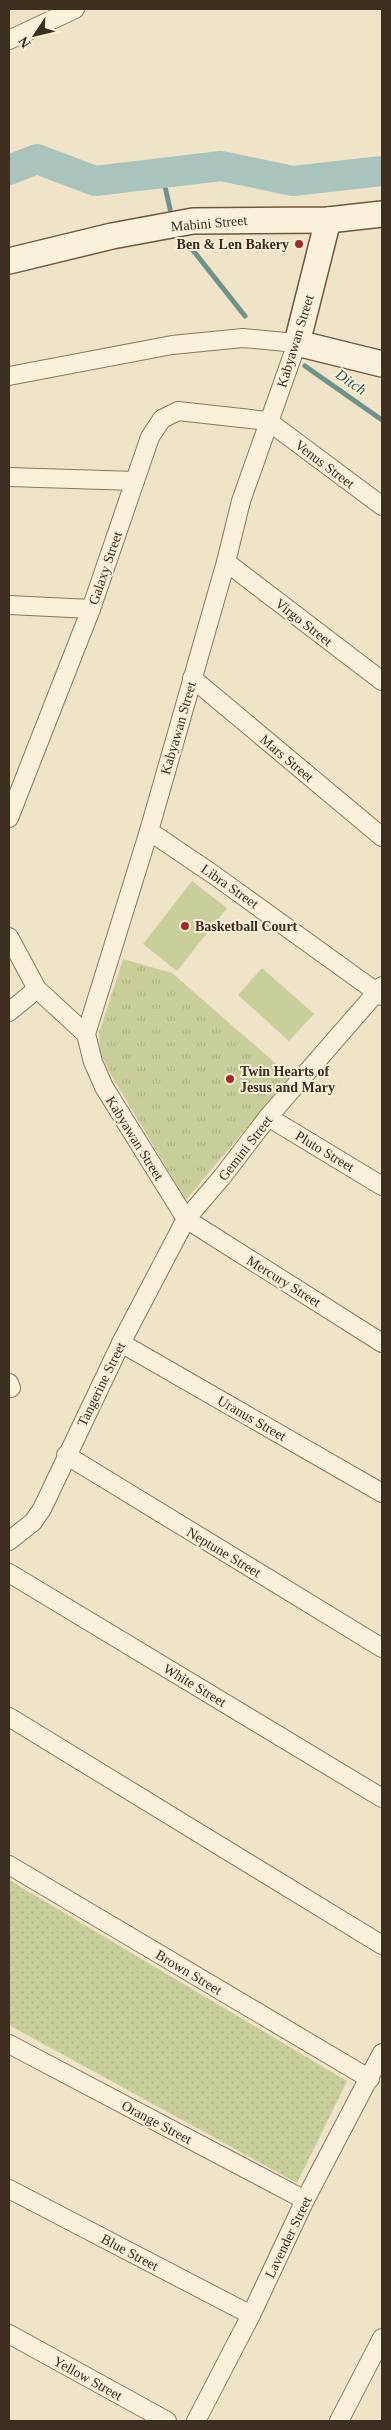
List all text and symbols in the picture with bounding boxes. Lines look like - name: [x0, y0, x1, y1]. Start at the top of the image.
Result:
- north arrow: [10, 10, 60, 60]
- text: N: [16, 34, 34, 51]
- street label: Mabini Street: [170, 213, 248, 234]
- place label: Ben & Len Bakery: [177, 237, 289, 252]
- marker: Ben & Len Bakery: [293, 238, 305, 250]
- street label: Kabyawan Street: [274, 293, 317, 389]
- water label: Ditch: [332, 365, 369, 398]
- street label: Venus Street: [292, 437, 357, 492]
- street label: Galaxy Street: [86, 529, 125, 607]
- street label: Virgo Street: [272, 596, 335, 649]
- street label: Kabyawan Street: [158, 680, 199, 776]
- street label: Mars Street: [257, 732, 316, 785]
- street label: Libra Street: [198, 861, 261, 912]
- place label: Basketball Court: [195, 919, 298, 934]
- marker: Basketball Court: [179, 920, 191, 932]
- place label: Twin Hearts of Jesus and Mary: [240, 1064, 335, 1095]
- marker: Twin Hearts of Jesus and Mary: [224, 1073, 236, 1085]
- street label: Kabyawan Street: [103, 1094, 166, 1183]
- street label: Gemini Street: [215, 1113, 275, 1184]
- street label: Pluto Street: [293, 1128, 357, 1175]
- street label: Mercury Street: [244, 1253, 324, 1310]
- street label: Tangerine Street: [75, 1340, 128, 1429]
- street label: Uranus Street: [215, 1393, 289, 1444]
- street label: Neptune Street: [184, 1524, 264, 1580]
- street label: White Street: [161, 1661, 229, 1710]
- street label: Brown Street: [153, 1947, 225, 1998]
- street label: Orange Street: [119, 2098, 195, 2147]
- street label: Lavender Street: [262, 2194, 315, 2281]
- street label: Blue Street: [99, 2231, 161, 2274]
- street label: Yellow Street: [51, 2353, 125, 2403]

